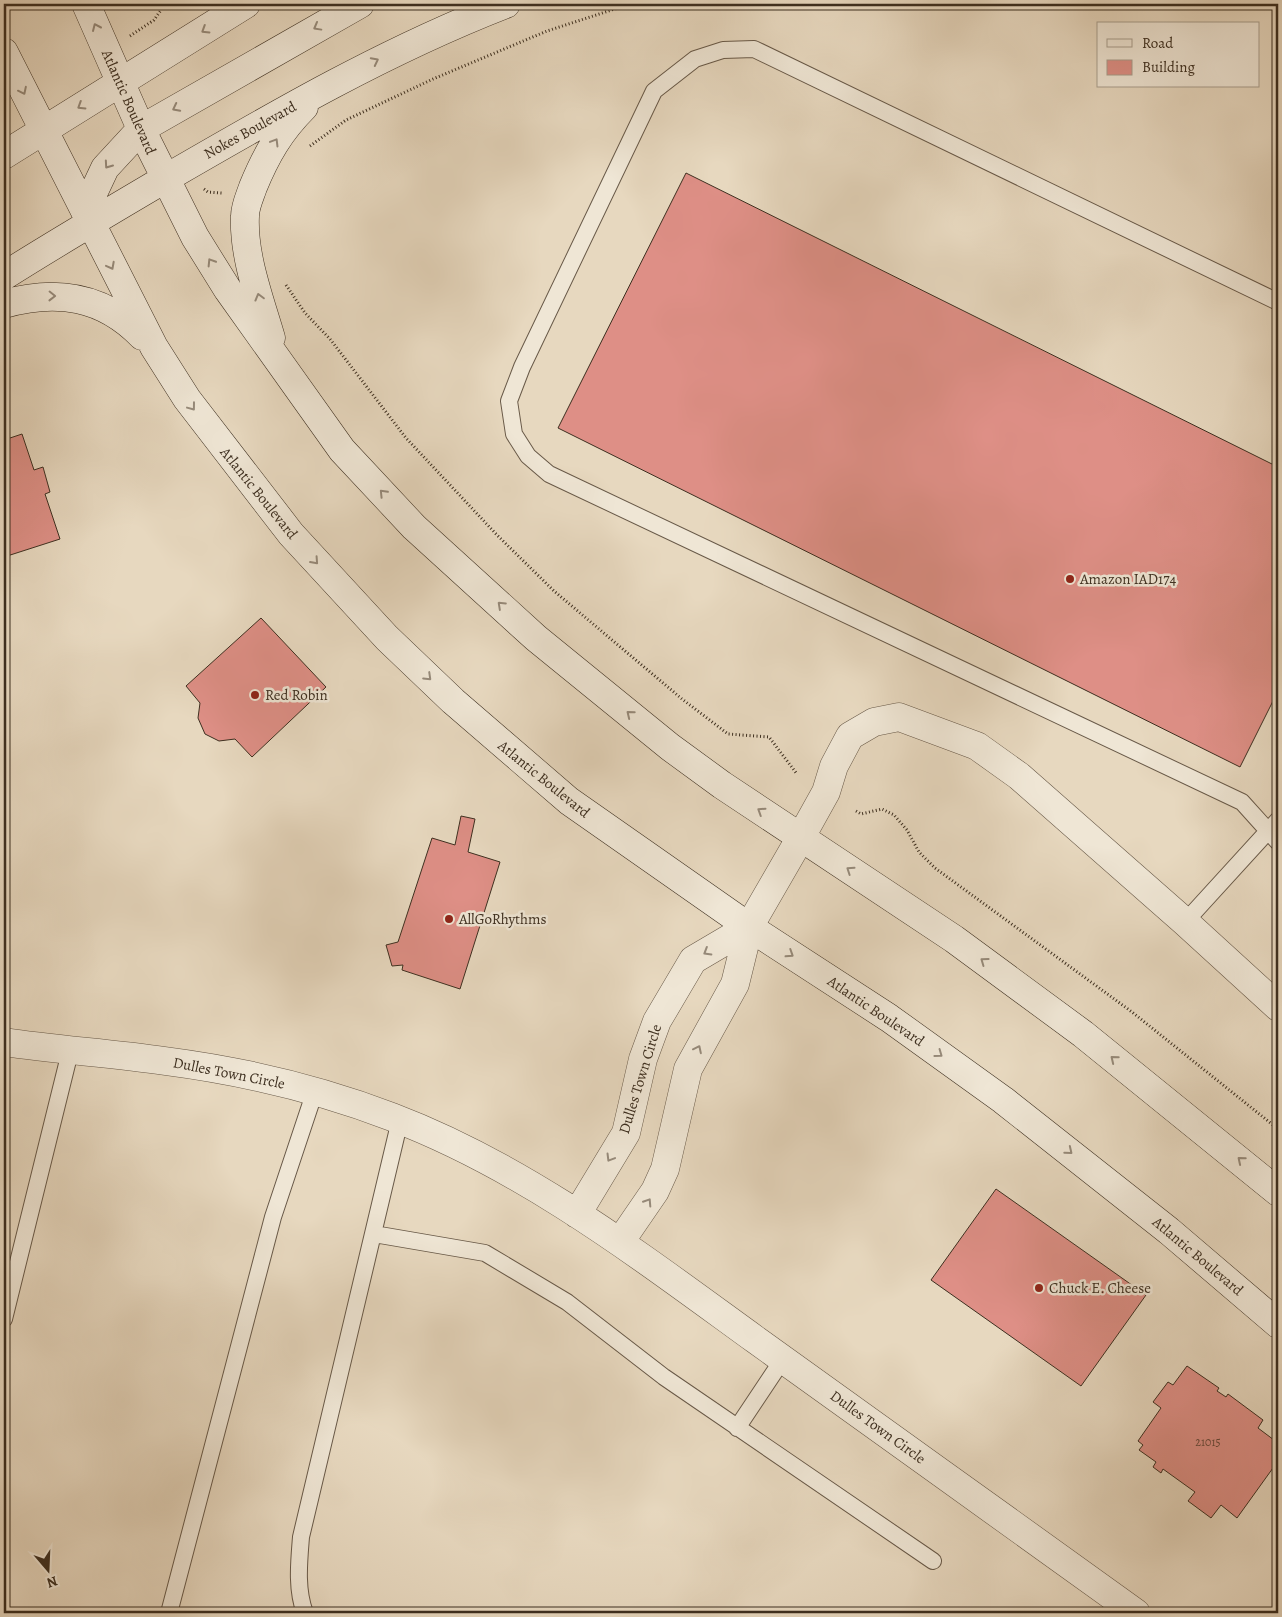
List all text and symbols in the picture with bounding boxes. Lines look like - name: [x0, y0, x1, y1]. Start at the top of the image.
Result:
- one-way arrow: [313, 21, 322, 31]
- legend: [1097, 22, 1260, 88]
- one-way arrow: [91, 23, 102, 32]
- one-way arrow: [201, 23, 210, 33]
- text: Road: [1142, 33, 1174, 53]
- street label: Atlantic Boulevard: [96, 45, 161, 159]
- one-way arrow: [370, 57, 379, 67]
- text: Building: [1142, 57, 1195, 77]
- one-way arrow: [16, 86, 26, 95]
- street label: Nokes Boulevard: [200, 96, 301, 164]
- one-way arrow: [77, 100, 86, 110]
- one-way arrow: [173, 102, 182, 112]
- one-way arrow: [268, 139, 278, 148]
- one-way arrow: [105, 159, 114, 169]
- one-way arrow: [207, 258, 217, 267]
- one-way arrow: [105, 260, 115, 269]
- one-way arrow: [48, 291, 56, 301]
- one-way arrow: [255, 293, 265, 301]
- one-way arrow: [186, 401, 195, 410]
- street label: Atlantic Boulevard: [215, 442, 303, 544]
- one-way arrow: [380, 490, 389, 499]
- one-way arrow: [309, 555, 318, 564]
- place label: Amazon IAD174: [1079, 569, 1176, 589]
- marker: Amazon IAD174: [1064, 573, 1076, 585]
- one-way arrow: [497, 602, 506, 611]
- one-way arrow: [422, 671, 431, 680]
- place label: Red Robin: [265, 685, 328, 705]
- marker: Red Robin: [249, 689, 261, 701]
- one-way arrow: [627, 712, 636, 720]
- street label: Atlantic Boulevard: [493, 735, 595, 823]
- one-way arrow: [757, 807, 766, 817]
- one-way arrow: [846, 867, 856, 876]
- place label: AllGoRhythms: [458, 909, 547, 929]
- marker: AllGoRhythms: [443, 913, 455, 925]
- one-way arrow: [703, 946, 712, 956]
- one-way arrow: [784, 947, 793, 957]
- one-way arrow: [981, 959, 990, 967]
- street label: Atlantic Boulevard: [823, 971, 929, 1051]
- street label: Dulles Town Circle: [614, 1021, 666, 1136]
- one-way arrow: [692, 1045, 702, 1054]
- one-way arrow: [933, 1048, 943, 1057]
- street label: Dulles Town Circle: [171, 1052, 287, 1094]
- one-way arrow: [1110, 1056, 1120, 1065]
- one-way arrow: [1064, 1145, 1073, 1154]
- one-way arrow: [607, 1153, 617, 1162]
- one-way arrow: [1238, 1158, 1247, 1166]
- one-way arrow: [642, 1199, 651, 1208]
- street label: Atlantic Boulevard: [1148, 1211, 1248, 1301]
- place label: Chuck E. Cheese: [1049, 1278, 1151, 1298]
- marker: Chuck E. Cheese: [1033, 1282, 1045, 1294]
- street label: Dulles Town Circle: [826, 1386, 930, 1469]
- house number: 21015: [1195, 1434, 1221, 1450]
- north arrow: [22, 1544, 72, 1594]
- text: N: [44, 1571, 60, 1592]

